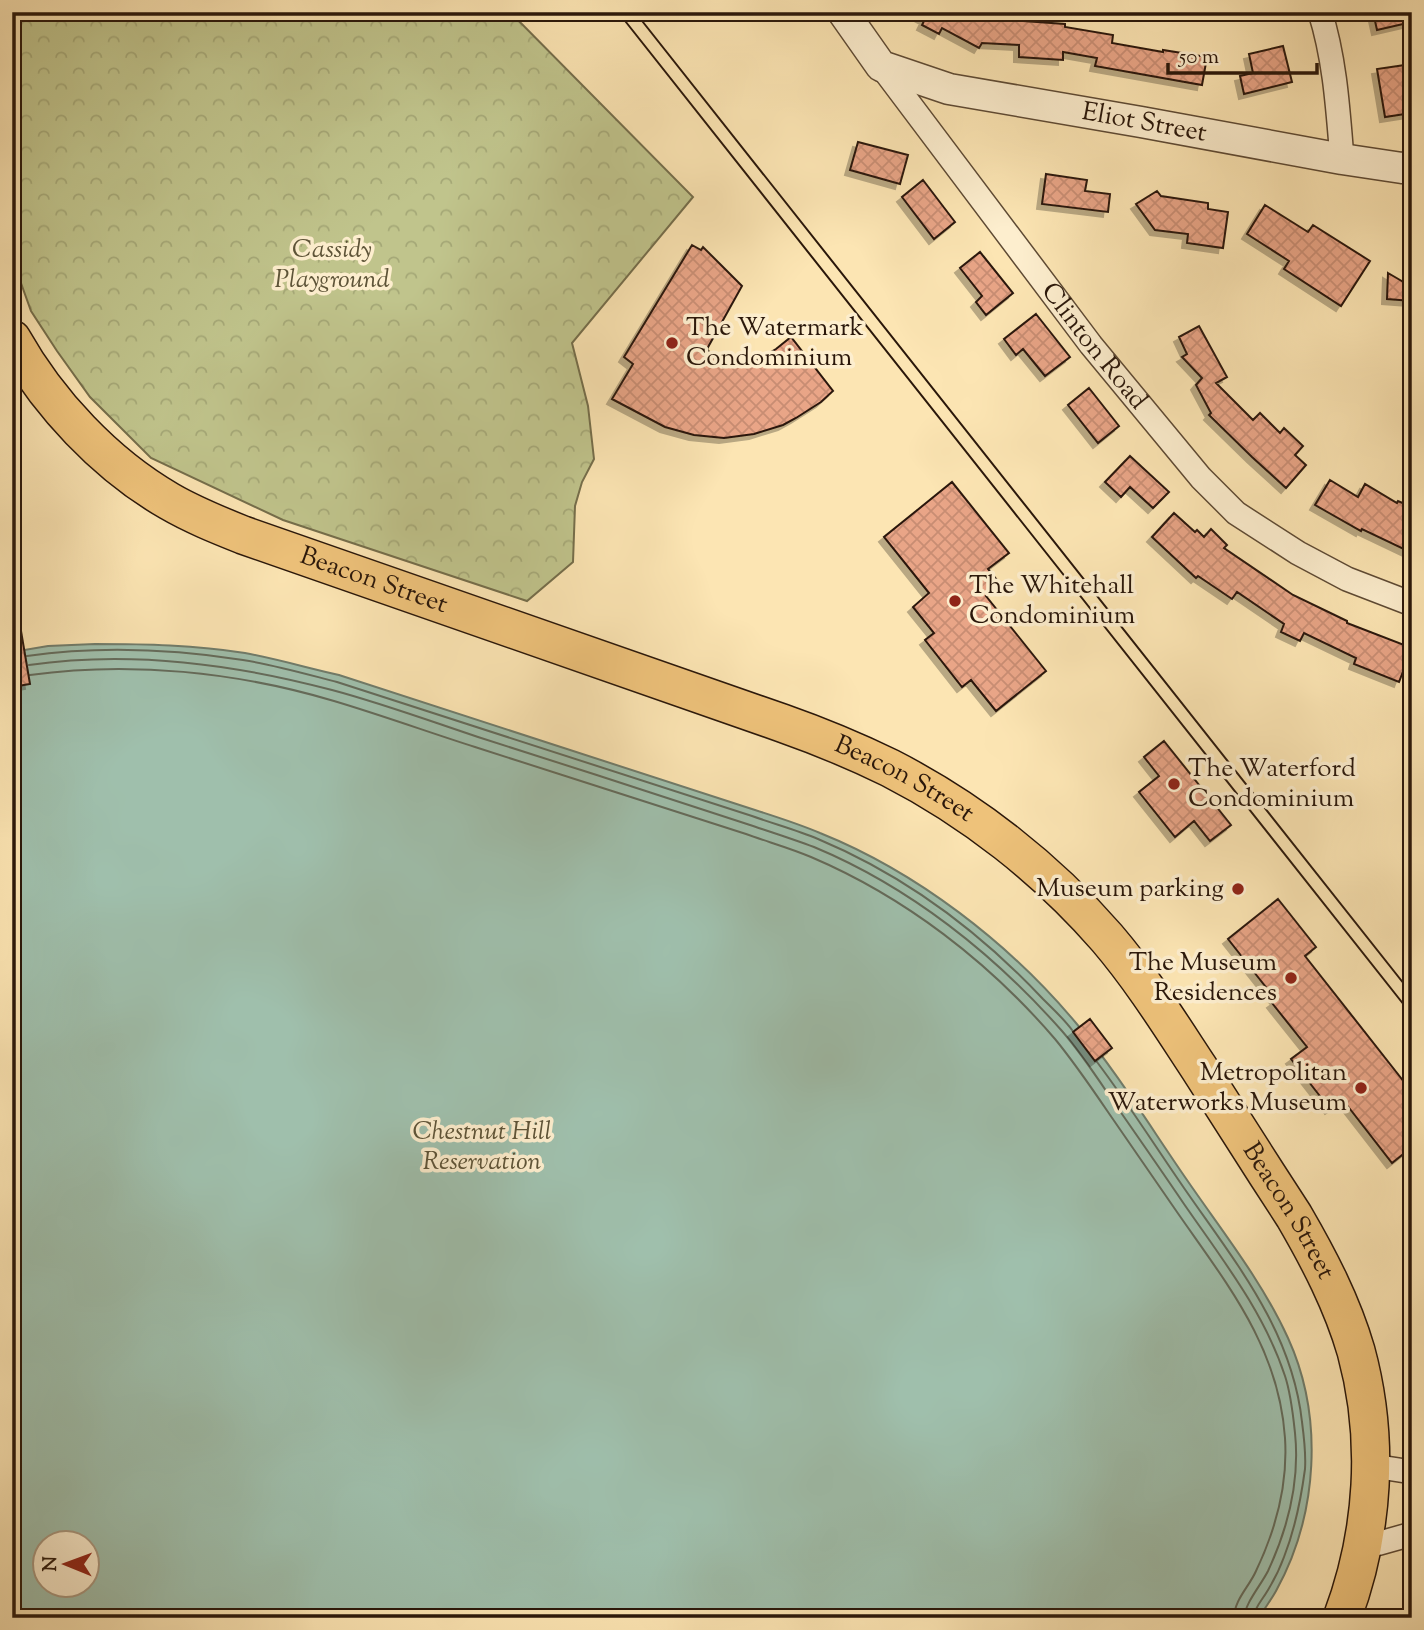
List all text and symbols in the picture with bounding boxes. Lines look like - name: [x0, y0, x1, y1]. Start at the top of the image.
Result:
- scale bar: [1168, 32, 1317, 76]
- text: 50 m: [1178, 43, 1219, 73]
- street label: Eliot Street: [1079, 94, 1210, 152]
- park label: Cassidy Playground: [275, 232, 390, 299]
- street label: Clinton Road: [1032, 275, 1156, 418]
- place label: The Watermark Condominium: [686, 310, 864, 377]
- marker: The Watermark Condominium: [664, 335, 680, 351]
- street label: Beacon Street: [295, 538, 453, 623]
- place label: The Whitehall Condominium: [969, 568, 1135, 635]
- marker: The Whitehall Condominium: [947, 593, 963, 609]
- street label: Beacon Street: [828, 726, 982, 832]
- place label: The Waterford Condominium: [1188, 751, 1356, 818]
- marker: The Waterford Condominium: [1166, 776, 1182, 792]
- place label: Museum parking: [1036, 871, 1224, 908]
- marker: Museum parking: [1230, 881, 1246, 897]
- place label: The Museum Residences: [1129, 945, 1277, 1012]
- marker: The Museum Residences: [1283, 970, 1299, 986]
- place label: Metropolitan Waterworks Museum: [1107, 1055, 1347, 1122]
- marker: Metropolitan Waterworks Museum: [1353, 1080, 1369, 1096]
- park label: Chestnut Hill Reservation: [413, 1114, 552, 1181]
- street label: Beacon Street: [1233, 1135, 1344, 1286]
- north arrow: [32, 1528, 102, 1598]
- text: N: [38, 1556, 65, 1572]

